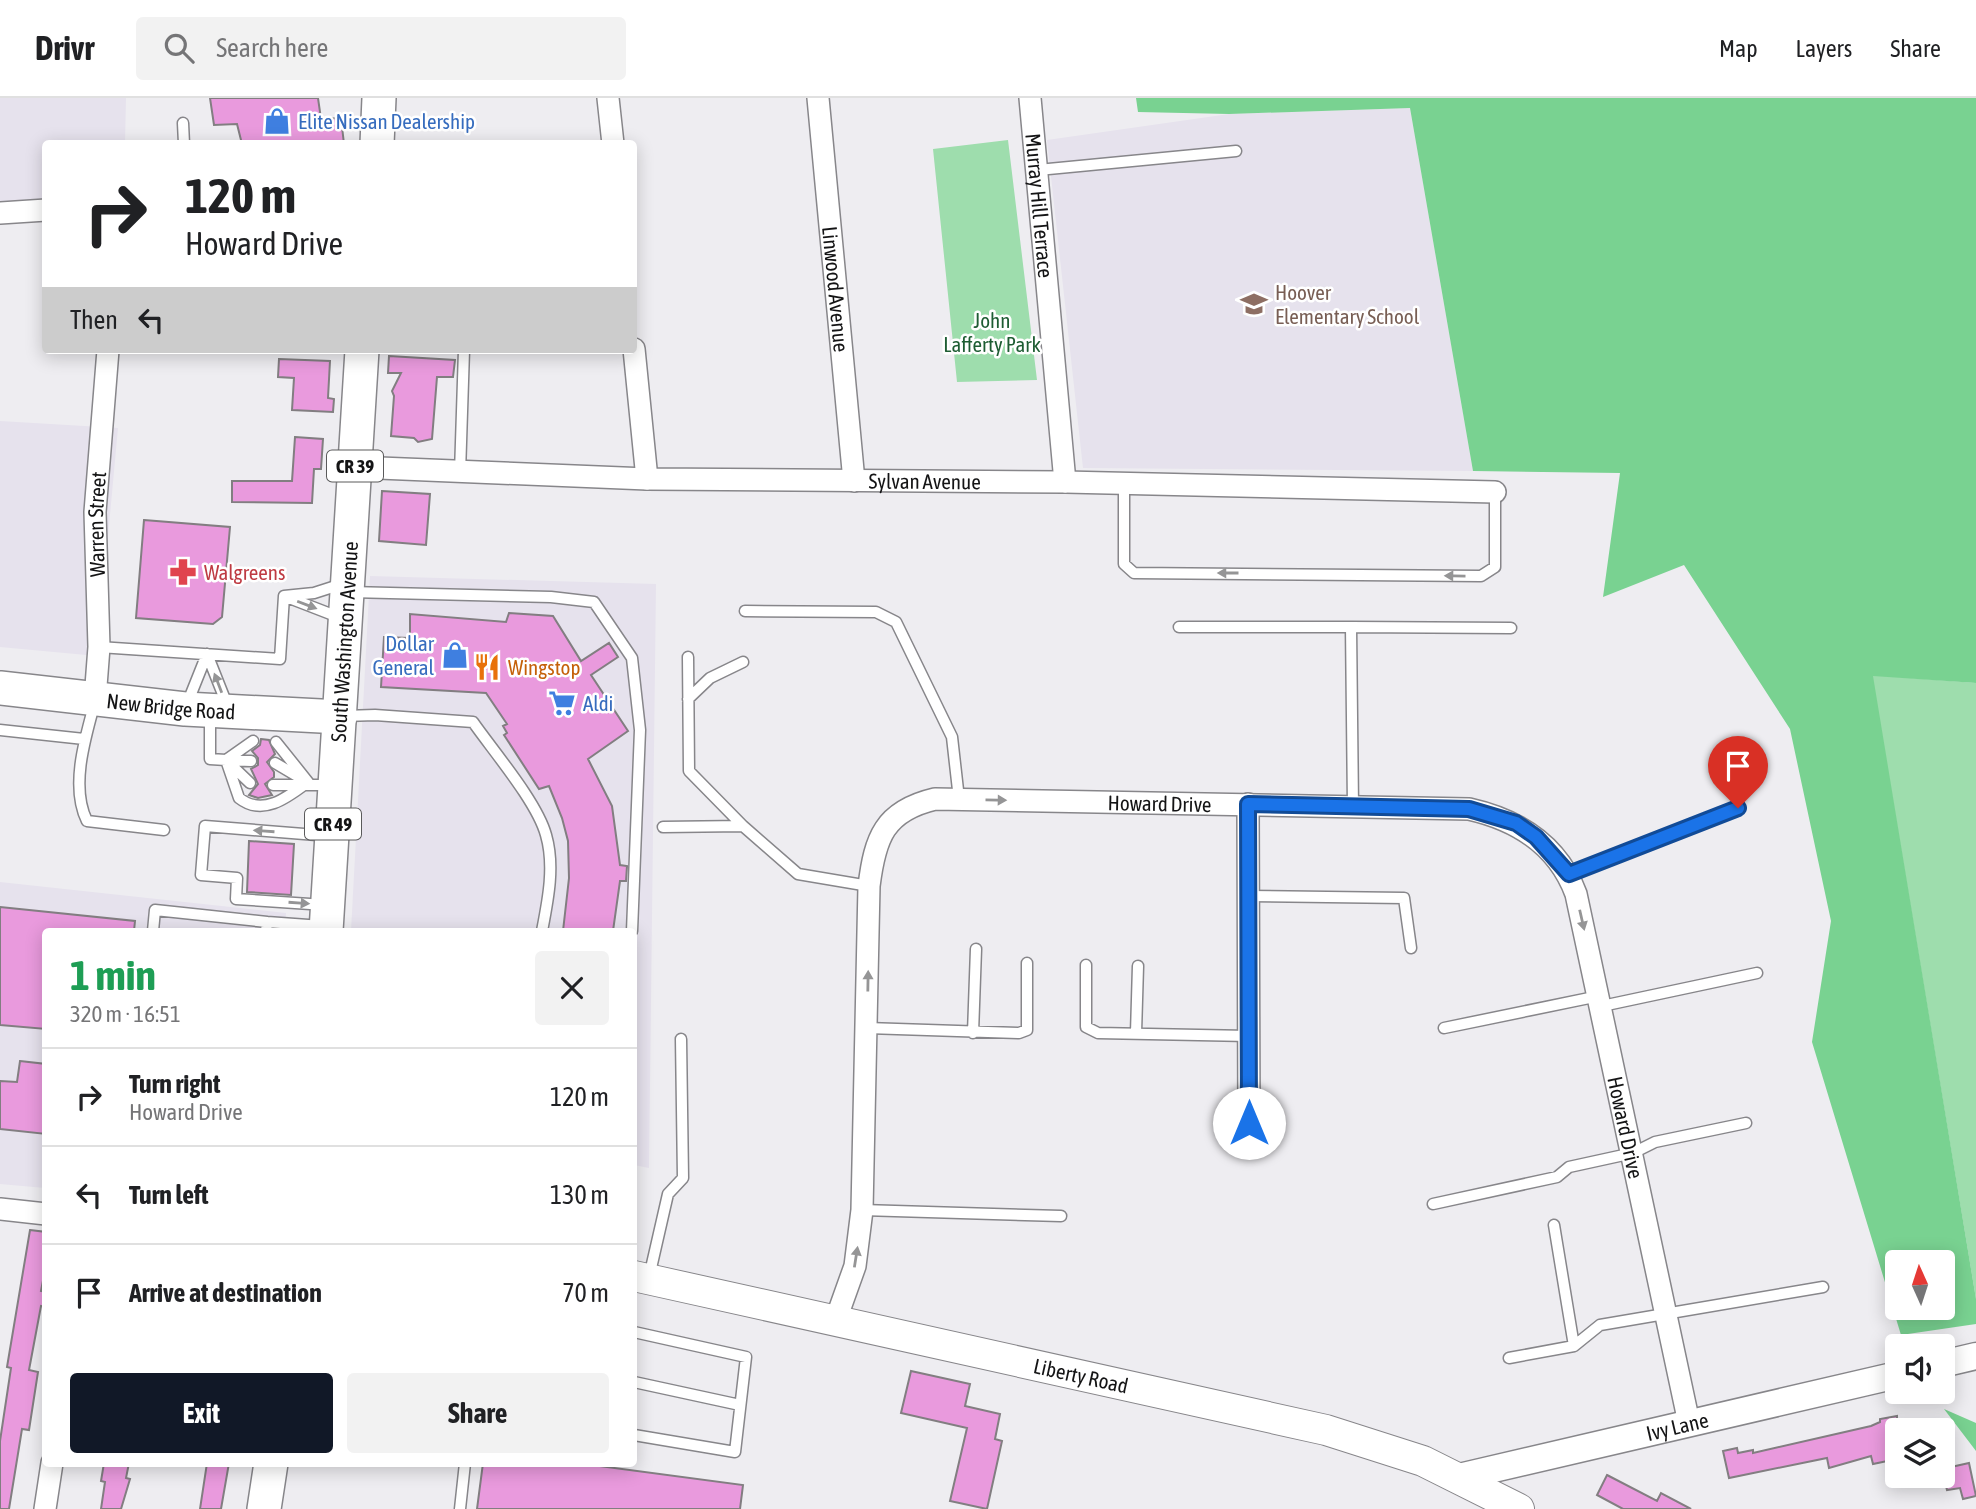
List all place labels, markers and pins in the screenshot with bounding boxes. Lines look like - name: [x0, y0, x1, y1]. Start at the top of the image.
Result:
- shop icon: Elite Nissan Dealership: [262, 106, 292, 136]
- place label: Elite Nissan Dealership: [298, 109, 475, 133]
- place label: Hoover Elementary School: [1275, 280, 1420, 328]
- school or university icon: Hoover Elementary School: [1239, 289, 1269, 319]
- pharmacy icon: Walgreens: [168, 557, 198, 587]
- place label: Walgreens: [204, 560, 285, 584]
- place label: Dollar General: [373, 631, 435, 679]
- shop icon: Dollar General: [440, 640, 470, 670]
- restaurant icon: Wingstop: [472, 652, 502, 682]
- place label: Wingstop: [508, 655, 580, 679]
- supermarket icon: Aldi: [547, 688, 577, 718]
- place label: Aldi: [583, 691, 613, 715]
- pin: [1708, 736, 1768, 808]

